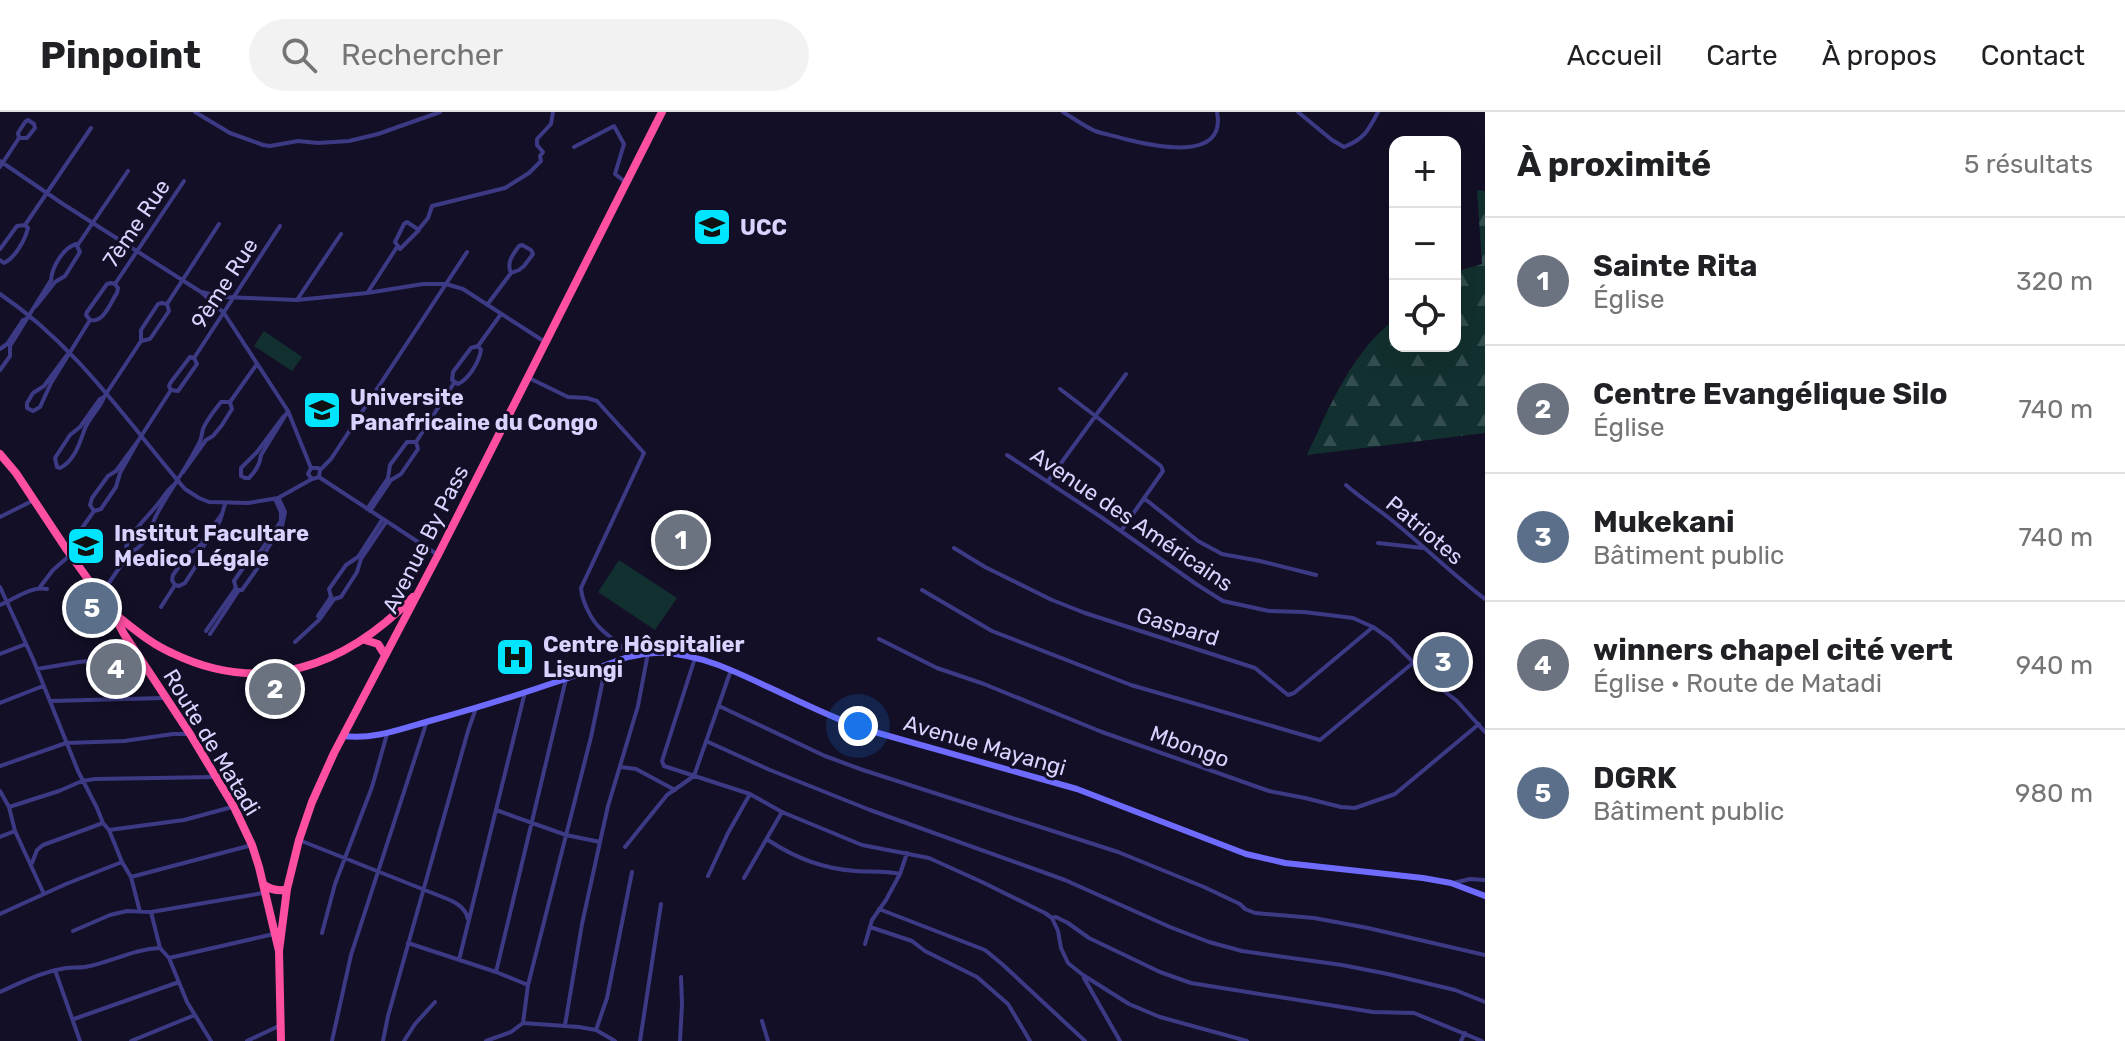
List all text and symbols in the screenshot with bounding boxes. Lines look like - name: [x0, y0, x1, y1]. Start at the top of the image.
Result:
- search box: [249, 19, 809, 91]
- text: Pinpoint: [40, 32, 201, 78]
- icon: search: [277, 33, 321, 77]
- text: Rechercher: [341, 37, 503, 73]
- text: Accueil: [1567, 39, 1662, 72]
- text: Carte: [1706, 39, 1778, 72]
- text: À propos: [1822, 39, 1937, 72]
- text: Contact: [1981, 39, 2085, 72]
- map controls: [1389, 136, 1461, 352]
- button: +: [1389, 136, 1461, 208]
- text: À proximité: [1517, 144, 1711, 185]
- text: 5 résultats: [1964, 149, 2093, 180]
- street label: 7ème Rue: [97, 174, 176, 273]
- school or university icon: UCC: [691, 206, 733, 248]
- button: −: [1389, 208, 1461, 280]
- place label: UCC: [740, 214, 787, 241]
- street label: 9ème Rue: [185, 233, 264, 334]
- text: Sainte Rita: [1593, 248, 1758, 284]
- text: 1: [1537, 266, 1549, 297]
- text: 320 m: [2016, 266, 2093, 297]
- button: locate: [1389, 280, 1461, 352]
- text: Église: [1593, 284, 1665, 315]
- text: Centre Evangélique Silo: [1593, 376, 1948, 412]
- place label: Universite Panafricaine du Congo: [350, 384, 598, 436]
- school or university icon: Universite Panafricaine du Congo: [301, 389, 343, 431]
- text: 2: [1535, 394, 1551, 425]
- text: 740 m: [2018, 394, 2093, 425]
- text: Église: [1593, 412, 1665, 443]
- street label: Avenue des Américains: [1025, 442, 1238, 597]
- street label: Avenue By Pass: [377, 461, 474, 618]
- street label: Patriotes: [1380, 490, 1469, 571]
- text: Mukekani: [1593, 504, 1735, 540]
- pin: 1: [655, 510, 707, 570]
- place label: Institut Facultare Medico Légale: [114, 520, 309, 572]
- text: 3: [1534, 522, 1552, 553]
- text: 740 m: [2018, 522, 2093, 553]
- school or university icon: Institut Facultare Medico Légale: [65, 525, 107, 567]
- text: Bâtiment public: [1593, 540, 1784, 571]
- pin: 5: [66, 578, 118, 638]
- street label: Gaspard: [1133, 601, 1222, 652]
- place label: Centre Hôspitalier Lisungi: [543, 631, 745, 683]
- pin: 3: [1417, 632, 1469, 692]
- text: winners chapel cité vert: [1593, 632, 1953, 668]
- hospital icon: Centre Hôspitalier Lisungi: [494, 636, 536, 678]
- pin: 4: [90, 639, 142, 699]
- text: 4: [1534, 650, 1552, 681]
- text: 940 m: [2016, 650, 2093, 681]
- pin: 2: [249, 659, 301, 719]
- street label: Route de Matadi: [157, 664, 266, 820]
- text: Église · Route de Matadi: [1593, 668, 1882, 699]
- your location: [838, 706, 878, 746]
- street label: Avenue Mayangi: [901, 709, 1069, 782]
- street label: Mbongo: [1147, 720, 1233, 773]
- text: DGRK: [1593, 760, 1677, 796]
- text: 5: [1535, 778, 1551, 809]
- text: 980 m: [2015, 778, 2093, 809]
- text: Bâtiment public: [1593, 796, 1784, 827]

